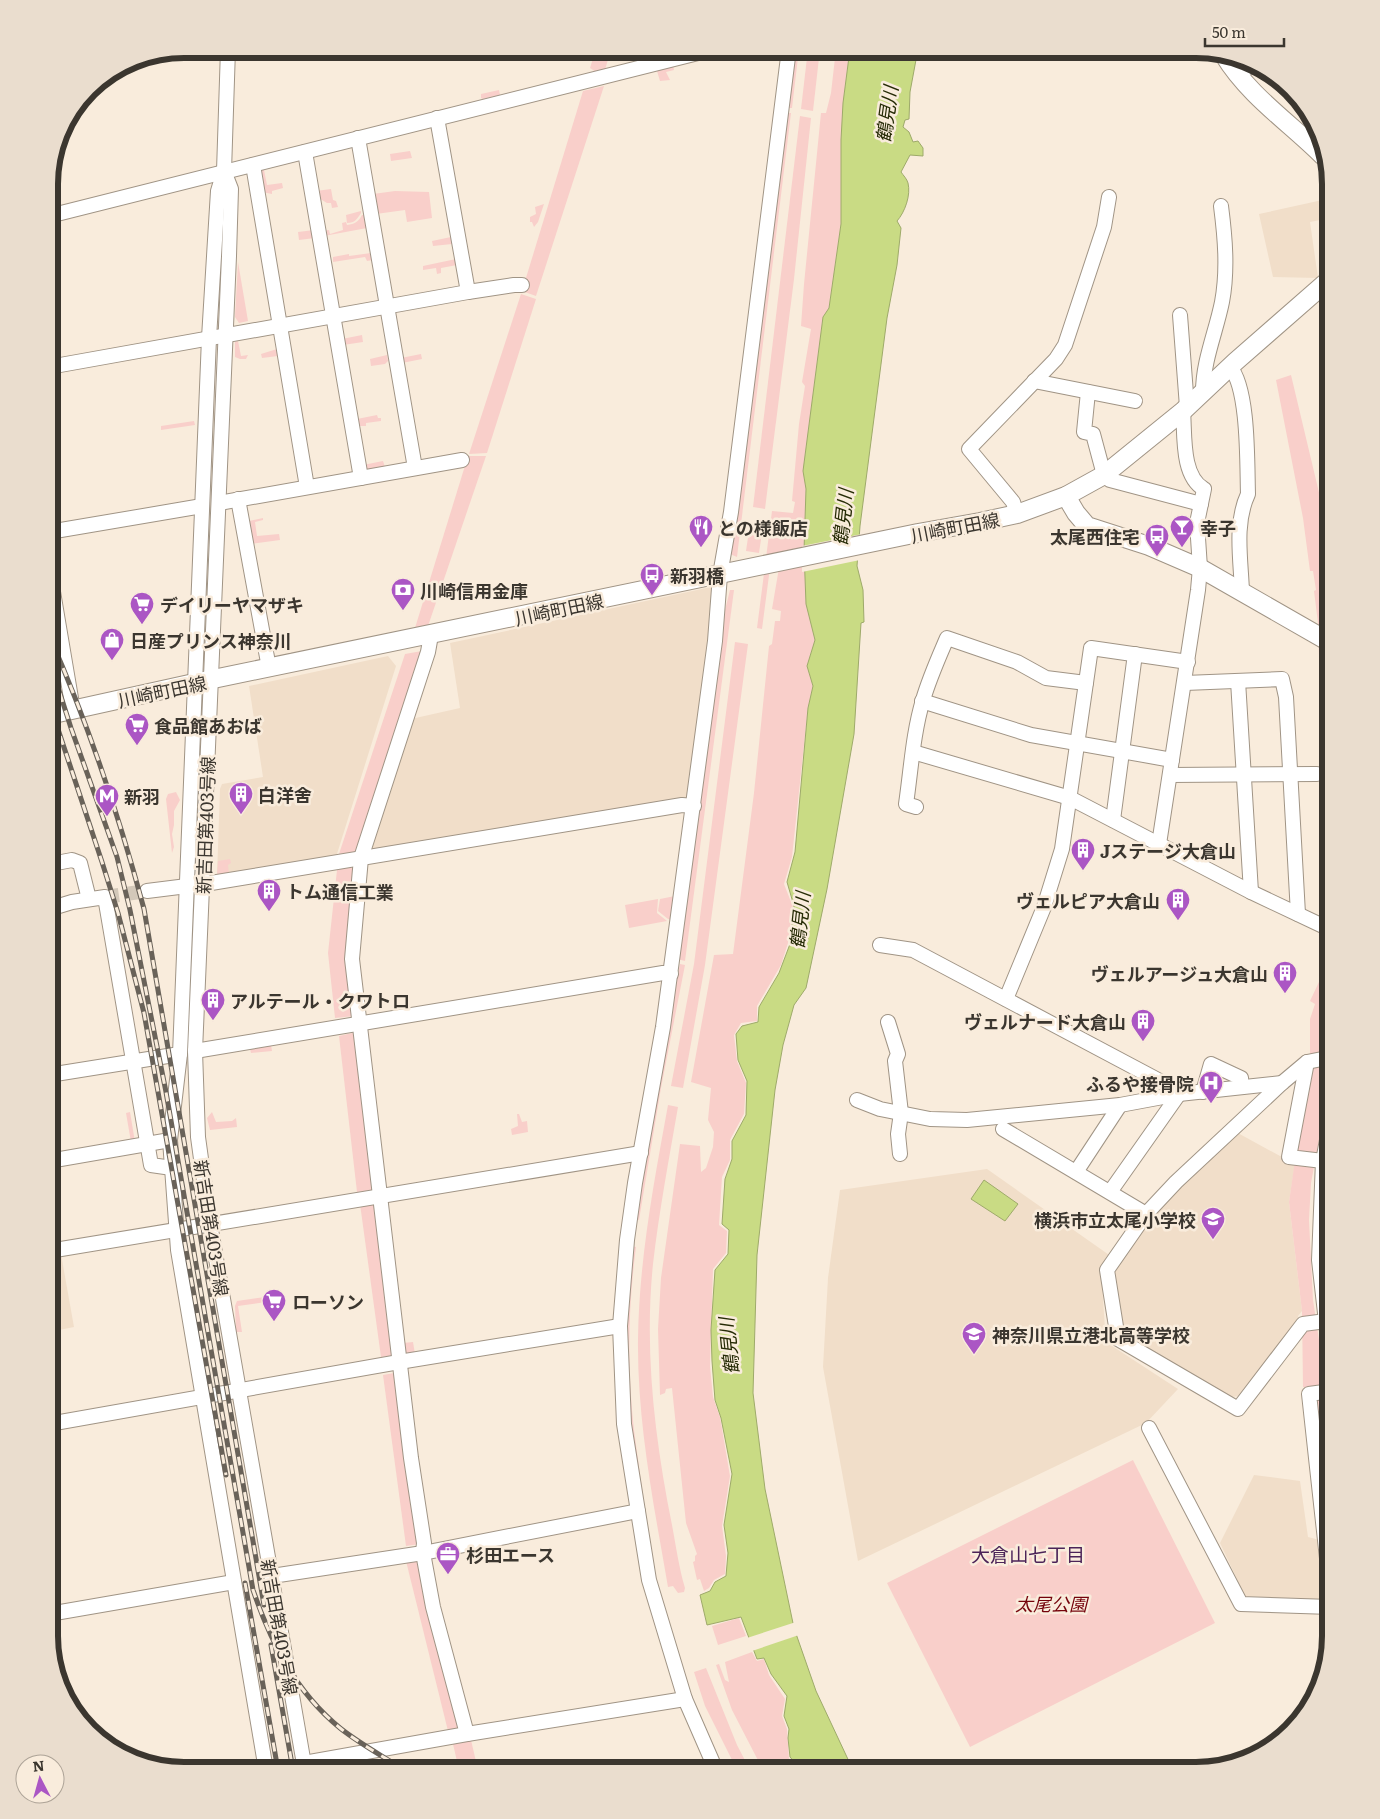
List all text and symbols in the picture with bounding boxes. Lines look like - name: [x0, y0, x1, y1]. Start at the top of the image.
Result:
- scale bar: [1205, 15, 1284, 47]
- text: 50 m: [1212, 20, 1246, 43]
- water label: 鶴見川: [868, 82, 904, 144]
- water label: 鶴見川: [825, 485, 859, 547]
- street label: 川崎町田線: [908, 505, 1002, 549]
- restaurant icon: との様飯店: [688, 514, 714, 548]
- place label: との様飯店: [718, 514, 808, 541]
- bar icon: 幸子: [1169, 514, 1195, 548]
- place label: 幸子: [1200, 514, 1236, 541]
- place label: 太尾西住宅: [1050, 523, 1140, 550]
- bus stop icon: 太尾西住宅: [1144, 523, 1170, 557]
- bus stop icon: 新羽橋: [639, 562, 665, 596]
- place label: 新羽橋: [670, 562, 724, 589]
- bank icon: 川崎信用金庫: [390, 577, 416, 611]
- place label: 川崎信用金庫: [420, 577, 528, 604]
- street label: 川崎町田線: [512, 586, 606, 632]
- supermarket icon: デイリーヤマザキ: [129, 591, 155, 625]
- place label: デイリーヤマザキ: [160, 591, 304, 618]
- shop icon: 日産プリンス神奈川: [99, 627, 125, 661]
- place label: 日産プリンス神奈川: [130, 627, 292, 654]
- street label: 川崎町田線: [115, 668, 209, 714]
- supermarket icon: 食品館あおば: [124, 712, 150, 746]
- place label: 食品館あおば: [154, 712, 262, 739]
- street label: 新吉田第403号線: [189, 756, 221, 894]
- building icon: 白洋舍: [228, 781, 254, 815]
- place label: 白洋舍: [258, 781, 312, 808]
- metro station icon: 新羽: [94, 783, 120, 817]
- place label: 新羽: [124, 783, 160, 810]
- building icon: Jステージ大倉山: [1070, 837, 1096, 871]
- place label: Jステージ大倉山: [1100, 837, 1236, 864]
- building icon: トム通信工業: [256, 878, 282, 912]
- place label: トム通信工業: [286, 878, 394, 905]
- place label: ヴェルピア大倉山: [1016, 887, 1160, 914]
- building icon: ヴェルピア大倉山: [1165, 887, 1191, 921]
- water label: 鶴見川: [782, 888, 816, 950]
- place label: ヴェルアージュ大倉山: [1091, 960, 1268, 987]
- building icon: ヴェルアージュ大倉山: [1272, 960, 1298, 994]
- building icon: アルテール・クワトロ: [200, 987, 226, 1021]
- place label: アルテール・クワトロ: [230, 987, 410, 1014]
- place label: ヴェルナード大倉山: [964, 1008, 1126, 1035]
- building icon: ヴェルナード大倉山: [1130, 1008, 1156, 1042]
- place label: ふるや接骨院: [1086, 1070, 1194, 1097]
- hospital icon: ふるや接骨院: [1198, 1070, 1224, 1104]
- street label: 新吉田第403号線: [188, 1158, 236, 1298]
- place label: 横浜市立太尾小学校: [1034, 1206, 1196, 1233]
- school or university icon: 横浜市立太尾小学校: [1200, 1206, 1226, 1240]
- supermarket icon: ローソン: [261, 1288, 287, 1322]
- place label: ローソン: [292, 1288, 364, 1315]
- water label: 鶴見川: [711, 1314, 745, 1376]
- school or university icon: 神奈川県立港北高等学校: [961, 1321, 987, 1355]
- place label: 神奈川県立港北高等学校: [992, 1321, 1190, 1348]
- district label: 大倉山七丁目: [971, 1540, 1085, 1568]
- office icon: 杉田エース: [435, 1541, 461, 1575]
- place label: 杉田エース: [466, 1541, 555, 1568]
- street label: 新吉田第403号線: [255, 1557, 305, 1697]
- park label: 太尾公園: [1015, 1590, 1090, 1617]
- north arrow: [15, 1754, 65, 1804]
- text: N: [32, 1754, 46, 1776]

